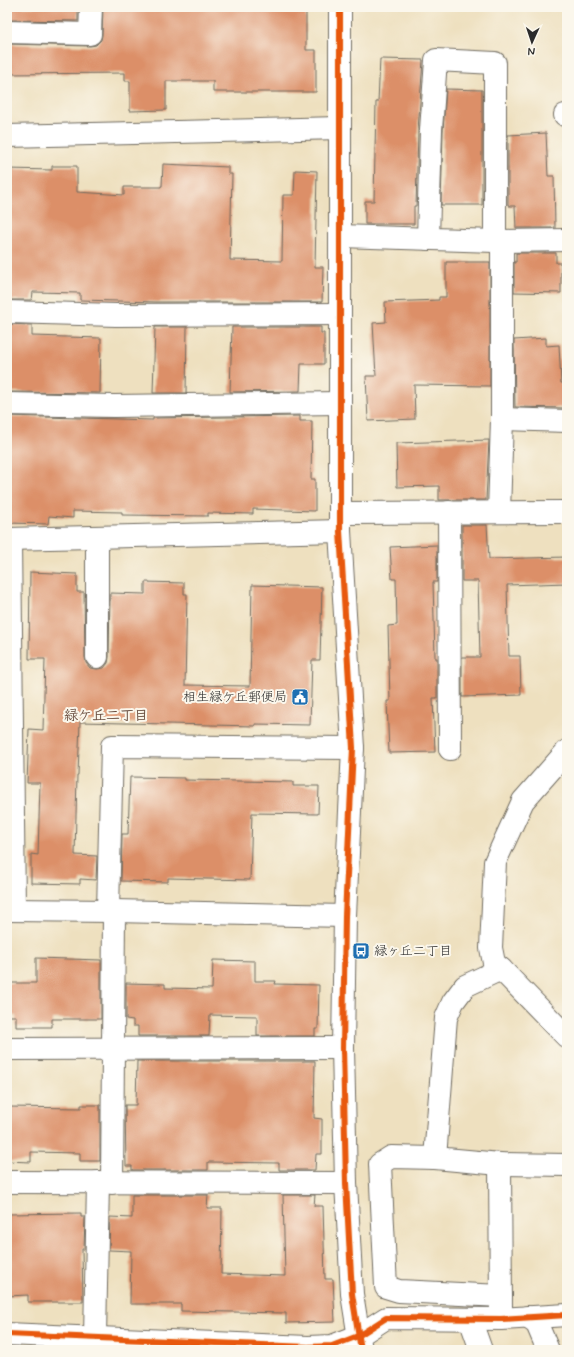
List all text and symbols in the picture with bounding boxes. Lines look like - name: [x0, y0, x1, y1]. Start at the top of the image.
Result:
- north arrow: [512, 22, 552, 62]
- text: N: [528, 44, 536, 58]
- public building icon: 相生緑ケ丘郵便局: [290, 687, 310, 707]
- place label: 相生緑ケ丘郵便局: [183, 689, 287, 706]
- district label: 緑ケ丘二丁目: [64, 707, 148, 725]
- bus stop icon: 緑ヶ丘二丁目: [351, 941, 371, 961]
- place label: 緑ヶ丘二丁目: [374, 943, 452, 960]

